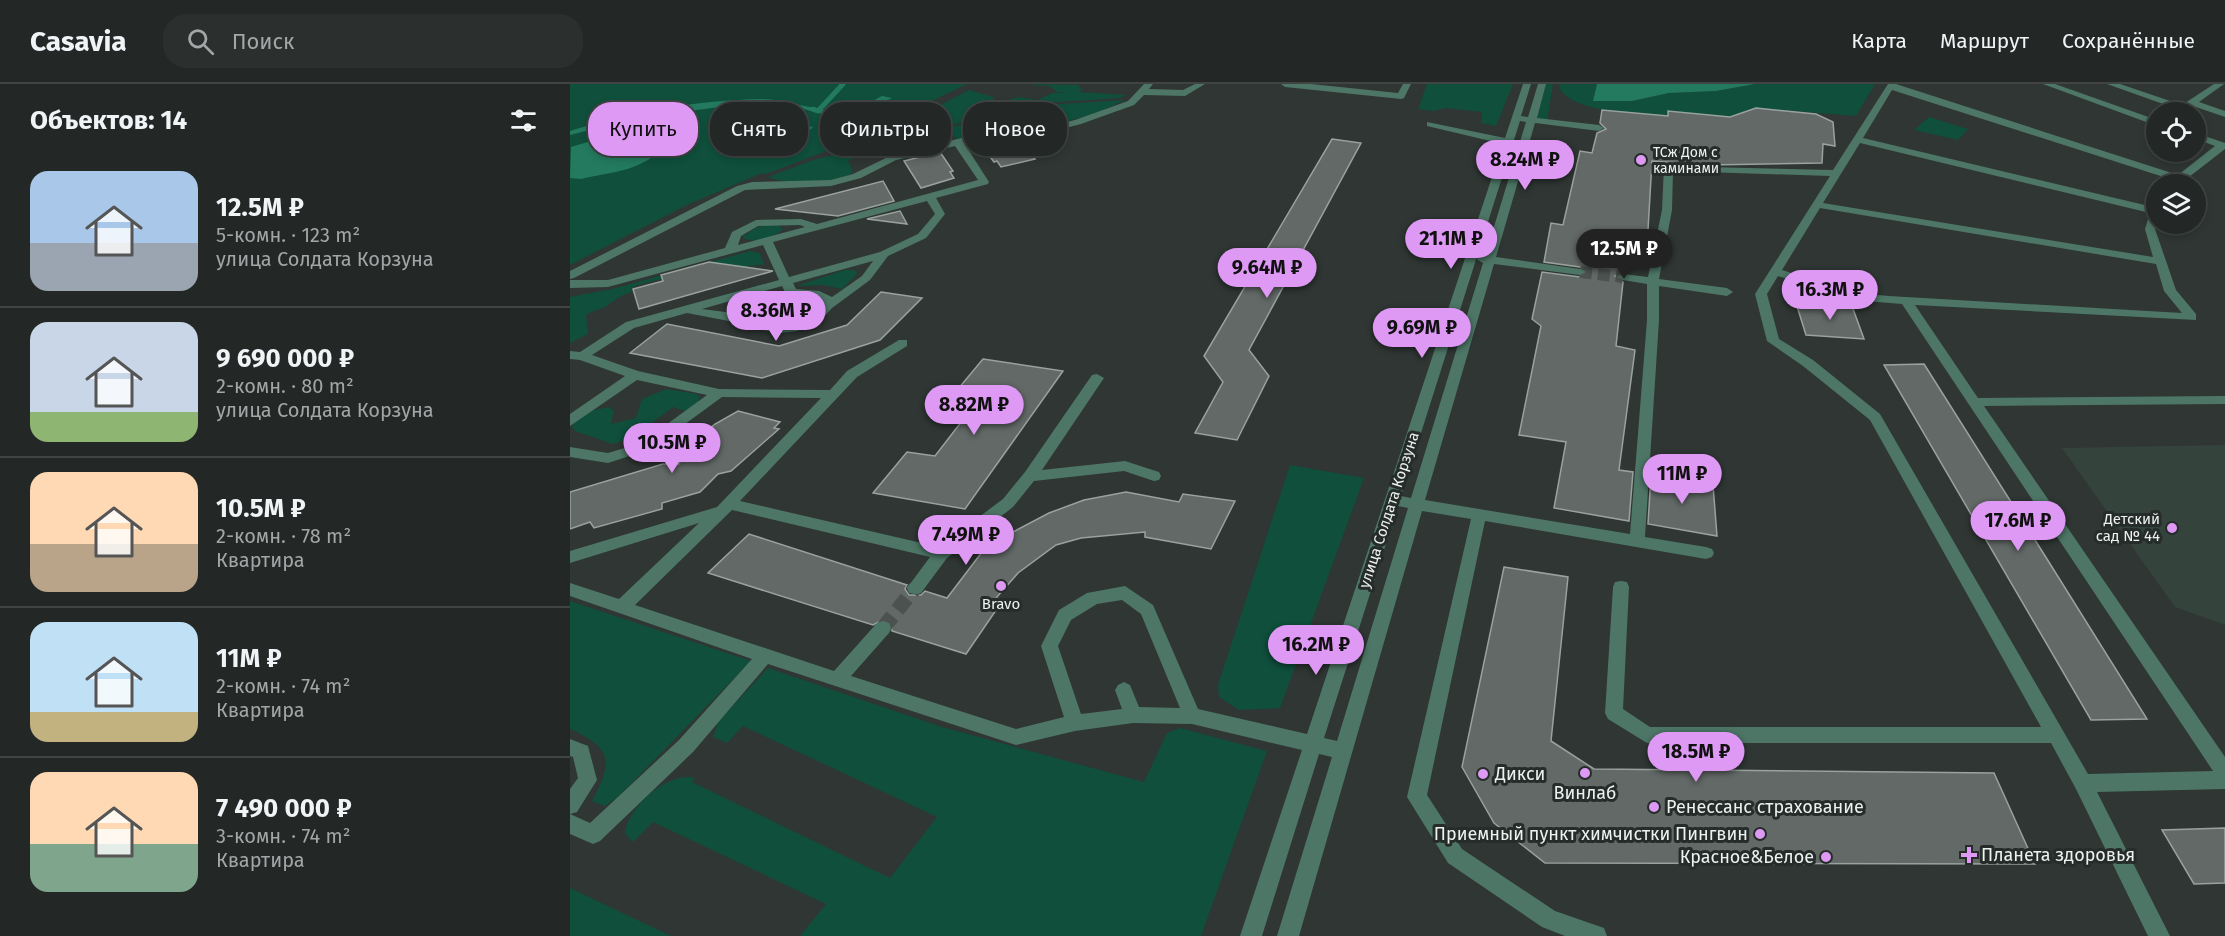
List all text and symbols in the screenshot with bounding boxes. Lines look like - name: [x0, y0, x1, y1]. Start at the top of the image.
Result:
- search box: [163, 14, 583, 68]
- text: Casavia: [30, 25, 127, 58]
- icon: search: [184, 25, 217, 58]
- text: Поиск: [232, 28, 295, 55]
- text: Карта: [1851, 28, 1907, 54]
- text: Маршрут: [1940, 28, 2029, 54]
- text: Сохранённые: [2062, 28, 2195, 54]
- chip: Купить: [588, 102, 698, 156]
- chip: Снять: [710, 102, 808, 156]
- chip: Фильтры: [820, 102, 951, 156]
- chip: Новое: [963, 102, 1067, 156]
- map controls: [2146, 102, 2206, 234]
- button: locate: [2146, 102, 2206, 162]
- icon: filters: [507, 104, 540, 137]
- text: Объектов: 14: [30, 105, 187, 136]
- pin: 8.24M ₽: [1470, 140, 1580, 191]
- place label: ТСж Дом с каминами: [1653, 144, 1719, 177]
- text: 8.24M ₽: [1490, 147, 1560, 171]
- marker: ТСж Дом с каминами: [1634, 153, 1648, 167]
- button: layers: [2146, 174, 2206, 234]
- text: 12.5M ₽: [216, 192, 304, 223]
- icon: home: [78, 195, 150, 267]
- pin: 21.1M ₽: [1396, 219, 1506, 270]
- text: 5-комн. · 123 m²: [216, 223, 360, 247]
- text: 21.1M ₽: [1419, 226, 1483, 250]
- pin: 12.5M ₽: [1569, 229, 1679, 280]
- text: 12.5M ₽: [1590, 236, 1658, 260]
- text: улица Солдата Корзуна: [216, 247, 434, 271]
- pin: 9.64M ₽: [1212, 248, 1322, 299]
- text: 9.64M ₽: [1232, 255, 1302, 279]
- pin: 16.3M ₽: [1775, 270, 1885, 321]
- text: 16.3M ₽: [1796, 277, 1864, 301]
- pin: 8.36M ₽: [721, 291, 831, 342]
- text: 8.36M ₽: [741, 298, 811, 322]
- pin: 9.69M ₽: [1367, 308, 1477, 359]
- text: 9.69M ₽: [1387, 315, 1457, 339]
- text: 9 690 000 ₽: [216, 343, 354, 374]
- icon: home: [78, 346, 150, 418]
- text: 2-комн. · 80 m²: [216, 374, 354, 398]
- pin: 8.82M ₽: [919, 385, 1029, 436]
- text: 8.82M ₽: [939, 392, 1009, 416]
- text: улица Солдата Корзуна: [216, 398, 434, 422]
- pin: 10.5M ₽: [617, 423, 727, 474]
- text: 10.5M ₽: [637, 430, 707, 454]
- street label: улица Солдата Корзуна: [1355, 430, 1423, 590]
- pin: 11M ₽: [1640, 454, 1724, 505]
- text: 11M ₽: [1657, 461, 1707, 485]
- text: 10.5M ₽: [216, 493, 306, 524]
- icon: home: [78, 496, 150, 568]
- pin: 17.6M ₽: [1963, 501, 2073, 552]
- text: 17.6M ₽: [1985, 508, 2051, 532]
- place label: Детский сад № 44: [2096, 510, 2160, 545]
- pin: 7.49M ₽: [911, 515, 1021, 566]
- marker: Детский сад № 44: [2165, 521, 2179, 535]
- text: 7.49M ₽: [932, 522, 1000, 546]
- text: 2-комн. · 78 m²: [216, 524, 351, 548]
- text: Квартира: [216, 548, 305, 572]
- marker: Bravo: [994, 579, 1008, 593]
- place label: Bravo: [982, 595, 1020, 613]
- pin: 16.2M ₽: [1261, 625, 1371, 676]
- text: 16.2M ₽: [1282, 632, 1350, 656]
- text: 11M ₽: [216, 643, 282, 674]
- icon: home: [78, 646, 150, 718]
- text: 2-комн. · 74 m²: [216, 674, 350, 698]
- text: Квартира: [216, 698, 305, 722]
- pin: 18.5M ₽: [1641, 732, 1751, 783]
- text: 18.5M ₽: [1662, 739, 1730, 763]
- place label: Дикси: [1494, 763, 1545, 785]
- marker: Винлаб: [1578, 766, 1592, 780]
- marker: Дикси: [1476, 767, 1490, 781]
- place label: Винлаб: [1554, 782, 1617, 804]
- text: 7 490 000 ₽: [216, 793, 352, 824]
- icon: home: [78, 796, 150, 868]
- place label: Ренессанс страхование: [1666, 796, 1864, 818]
- marker: Ренессанс страхование: [1647, 800, 1661, 814]
- place label: Приемный пункт химчистки Пингвин: [1434, 823, 1748, 845]
- text: 3-комн. · 74 m²: [216, 824, 350, 848]
- marker: Приемный пункт химчистки Пингвин: [1753, 827, 1767, 841]
- place label: Планета здоровья: [1981, 844, 2135, 866]
- place label: Красное&Белое: [1680, 846, 1814, 868]
- text: Квартира: [216, 848, 305, 872]
- marker: Планета здоровья: [1962, 848, 1976, 862]
- marker: Красное&Белое: [1819, 850, 1833, 864]

